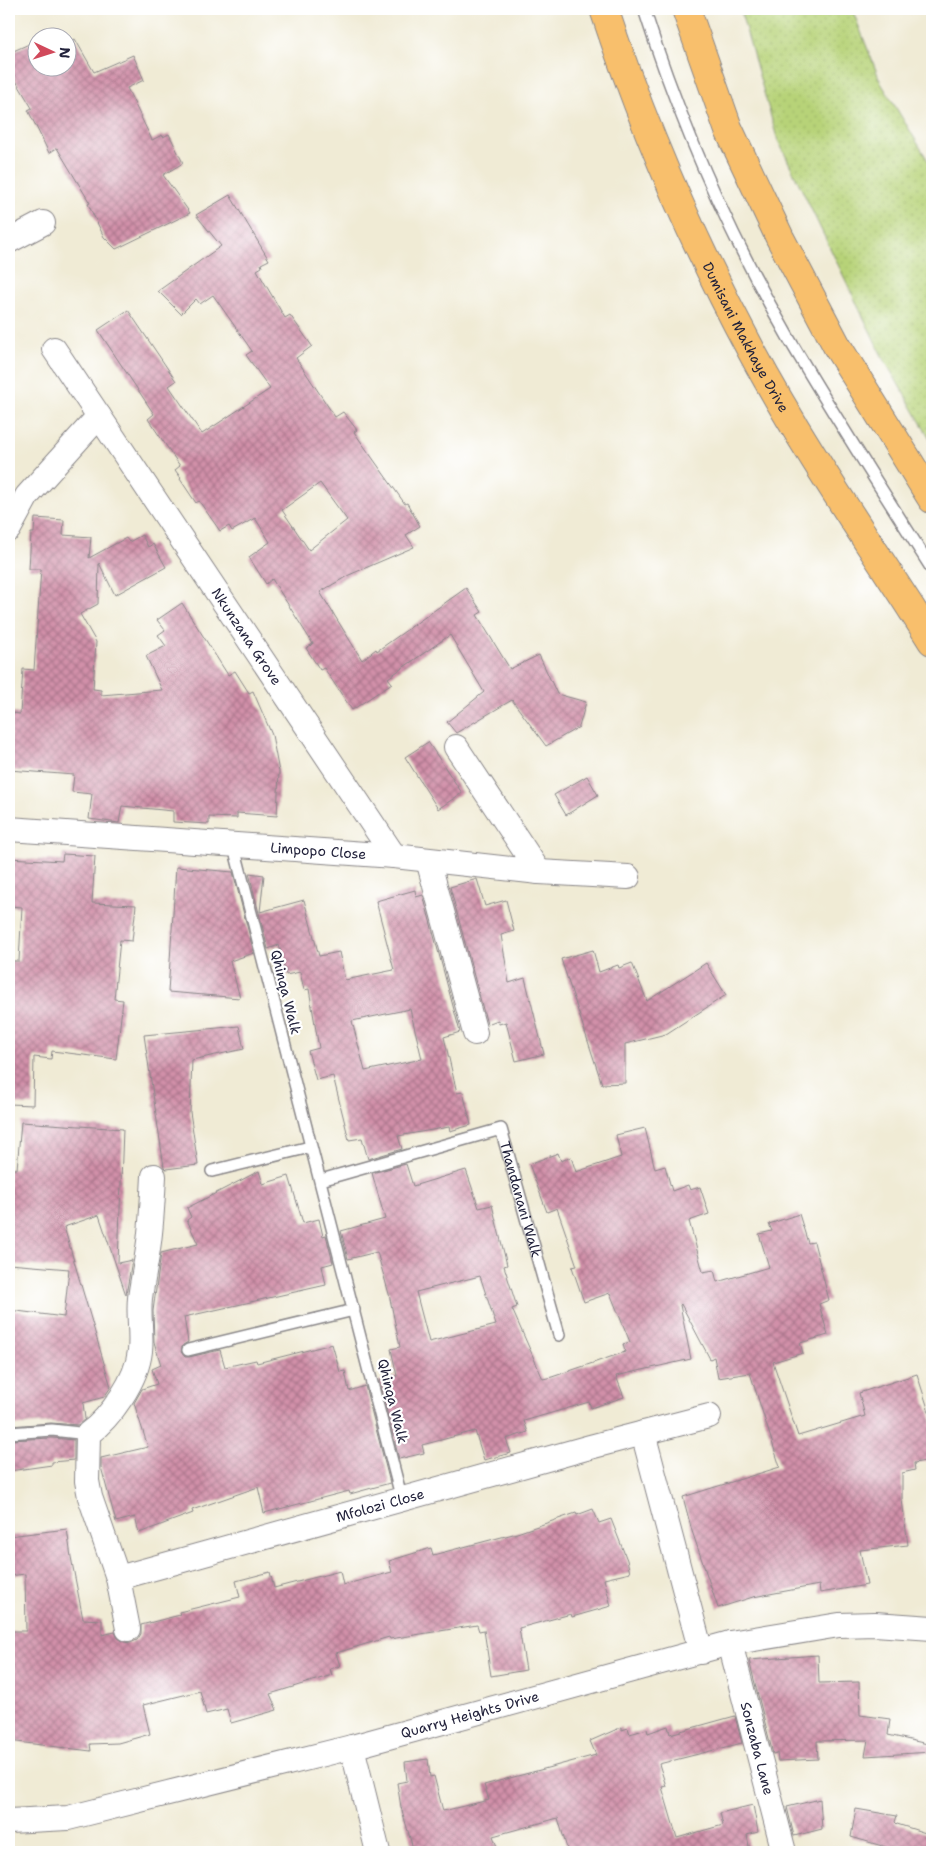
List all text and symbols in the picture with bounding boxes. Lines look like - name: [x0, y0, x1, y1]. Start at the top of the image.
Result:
- north arrow: [28, 28, 78, 78]
- text: N: [56, 47, 74, 59]
- street label: Dumisani Makhaye Drive: [699, 259, 793, 416]
- street label: Nkunzana Grove: [208, 584, 286, 689]
- street label: Limpopo Close: [270, 838, 367, 863]
- street label: Qhinqa Walk: [267, 948, 305, 1036]
- street label: Thandanani Walk: [496, 1139, 546, 1259]
- street label: Qhinqa Walk: [374, 1357, 412, 1445]
- street label: Mfolozi Close: [334, 1484, 426, 1526]
- street label: Quarry Heights Drive: [399, 1687, 541, 1742]
- street label: Sonzaba Lane: [737, 1700, 778, 1797]

